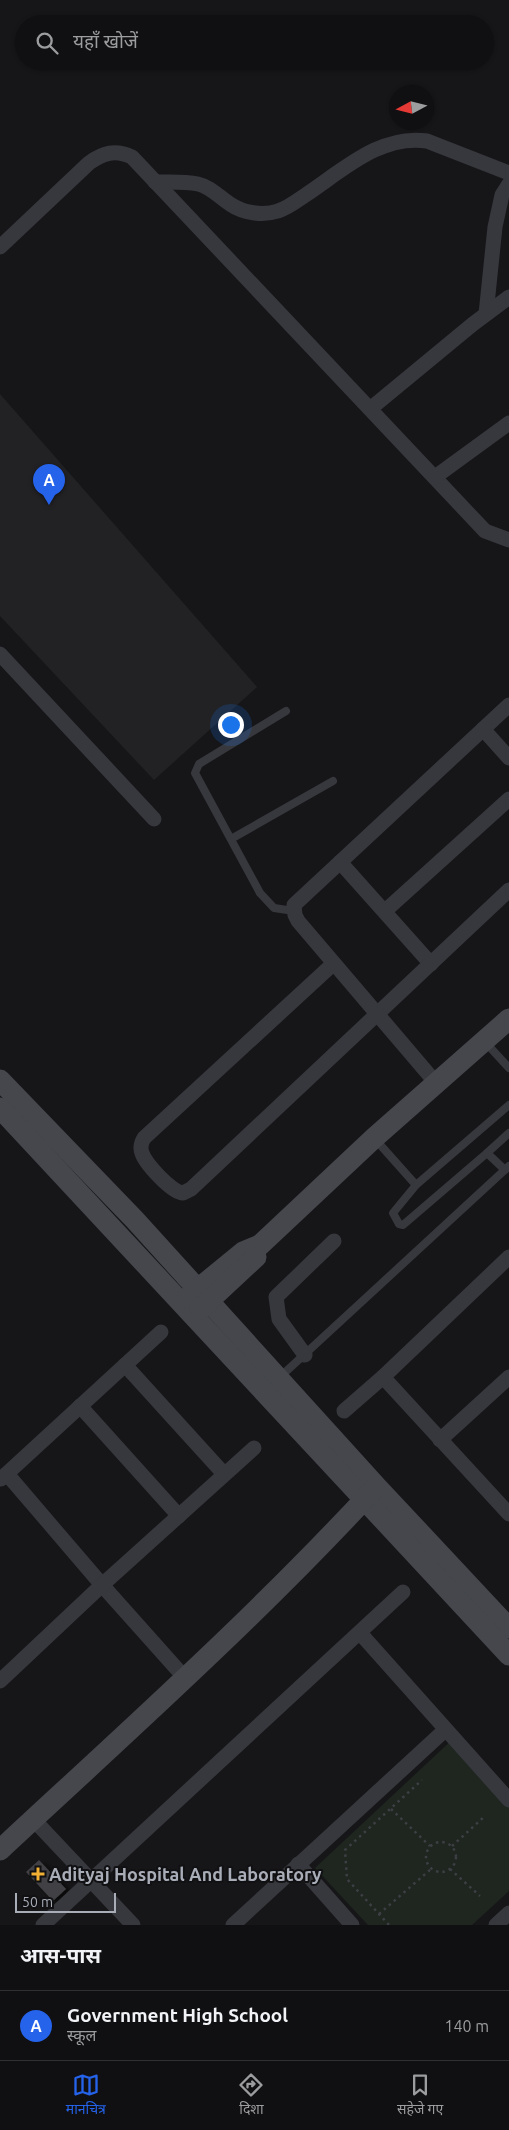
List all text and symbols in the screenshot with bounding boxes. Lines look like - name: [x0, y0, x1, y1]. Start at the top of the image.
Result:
- search box: [15, 15, 494, 70]
- icon: search: [33, 29, 61, 57]
- text: यहाँ खोजें: [73, 30, 138, 52]
- north arrow: [389, 85, 434, 130]
- pin: A: [33, 464, 65, 505]
- your location: [218, 712, 244, 738]
- place label: Adityaj Hospital And Laboratory: [49, 1864, 322, 1884]
- marker: Adityaj Hospital And Laboratory: [31, 1867, 45, 1881]
- scale bar: [15, 1890, 116, 1913]
- text: 50 m: [22, 1894, 53, 1910]
- text: आस-पास: [20, 1943, 101, 1967]
- text: Government High School: [67, 2004, 288, 2026]
- text: A: [30, 2017, 42, 2035]
- text: 140 m: [444, 2017, 489, 2035]
- text: स्कूल: [67, 2026, 96, 2044]
- tab: मानचित्र: [66, 2071, 106, 2120]
- tab: दिशा: [237, 2071, 265, 2120]
- tab: सहेजे गए: [397, 2071, 443, 2120]

